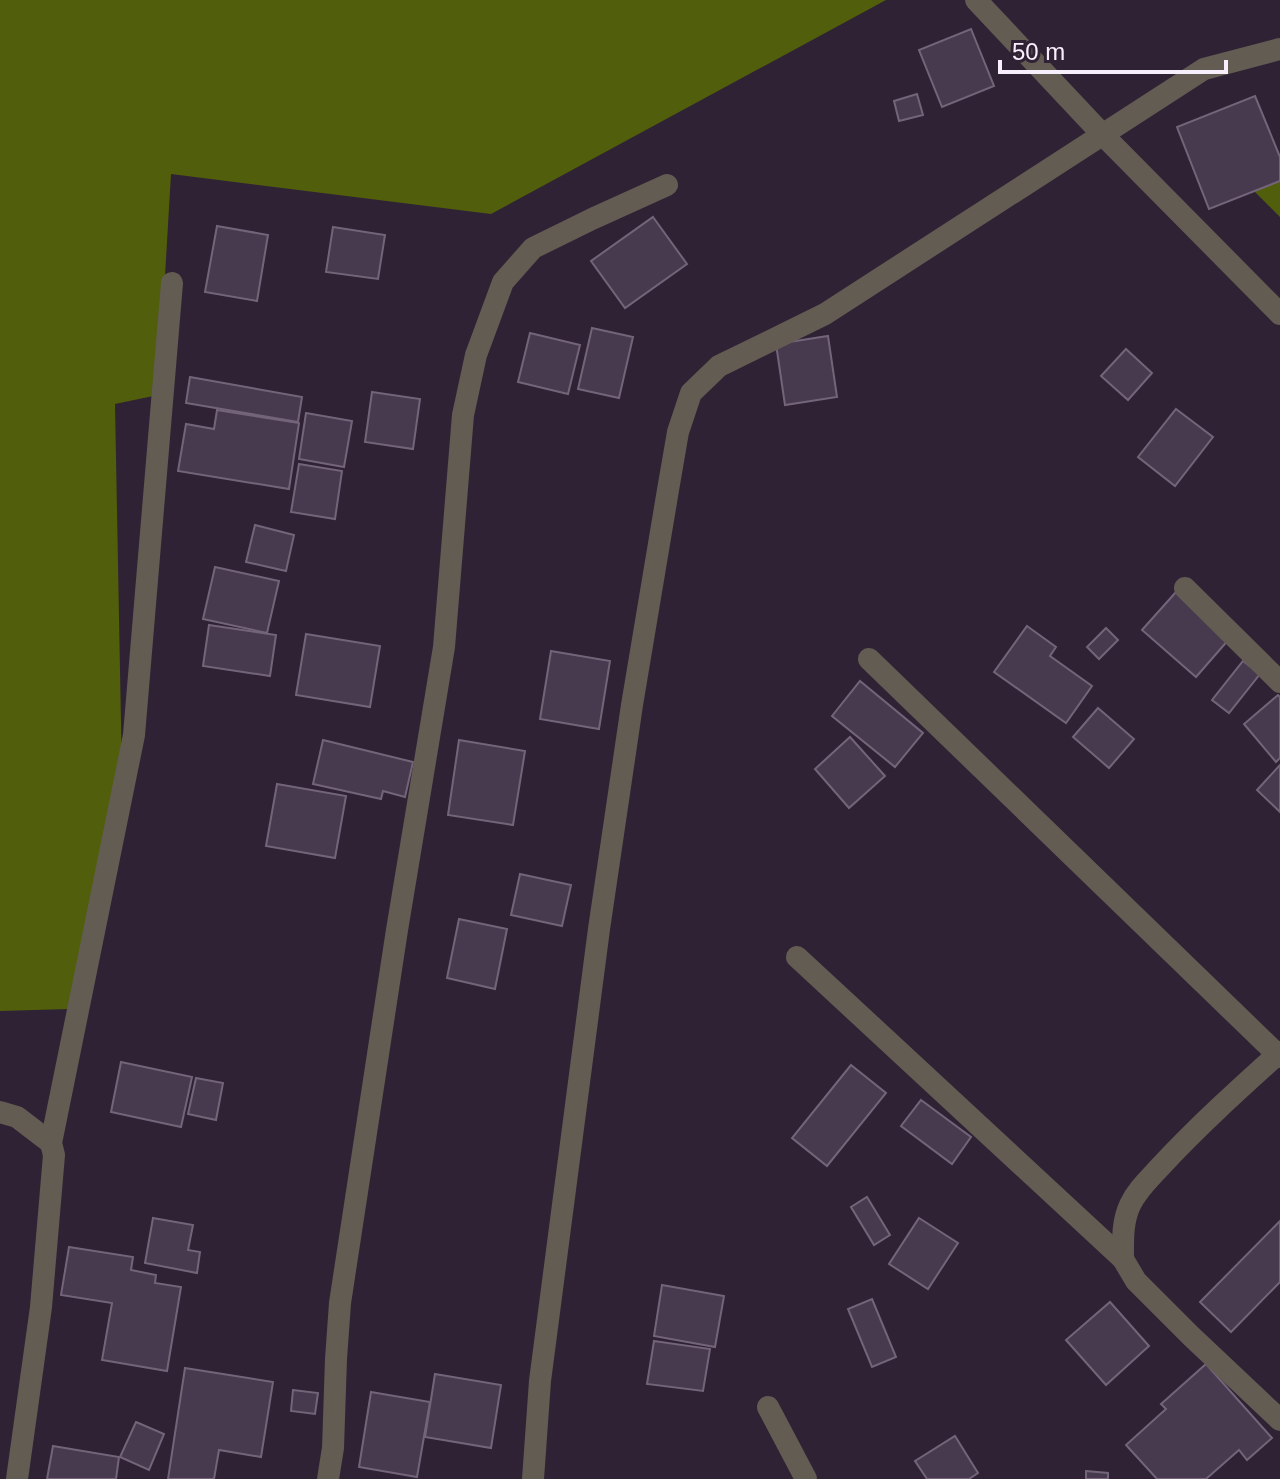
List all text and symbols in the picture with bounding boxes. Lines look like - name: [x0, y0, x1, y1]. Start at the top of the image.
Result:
- scale bar: [1000, 24, 1226, 74]
- text: 50 m: [1012, 38, 1065, 65]

